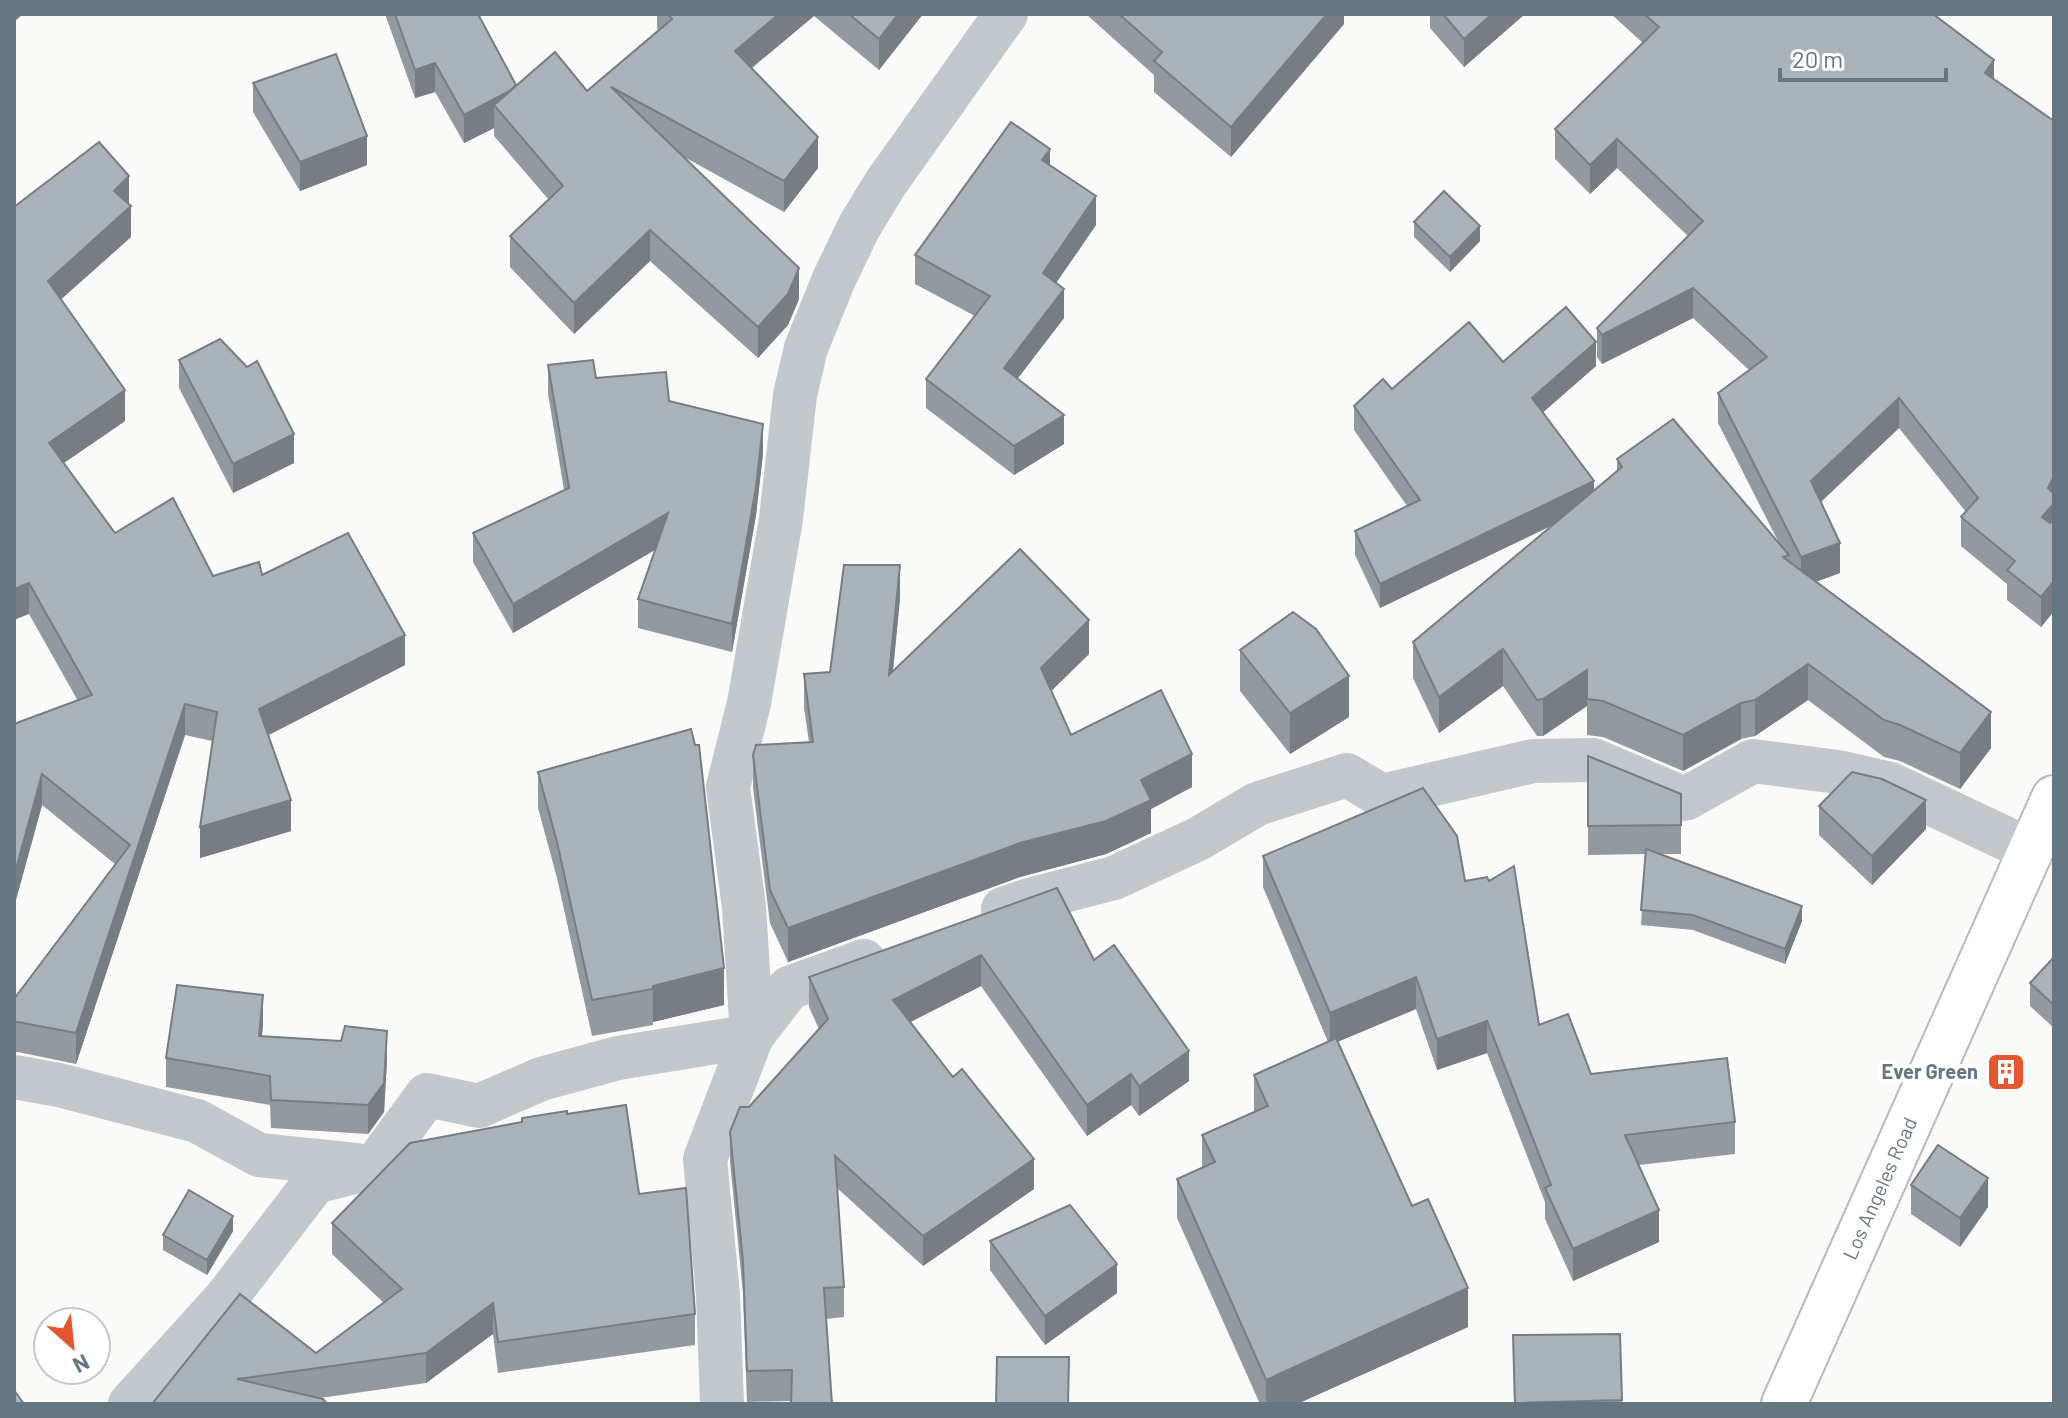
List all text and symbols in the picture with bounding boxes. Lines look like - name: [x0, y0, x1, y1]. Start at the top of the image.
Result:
- scale bar: [1780, 32, 1946, 82]
- text: 20 m: [1792, 44, 1843, 73]
- building icon: Ever Green: [1985, 1051, 2027, 1093]
- place label: Ever Green: [1882, 1059, 1978, 1083]
- street label: Los Angeles Road: [1837, 1113, 1921, 1263]
- north arrow: [32, 1306, 112, 1386]
- text: N: [69, 1350, 94, 1380]

